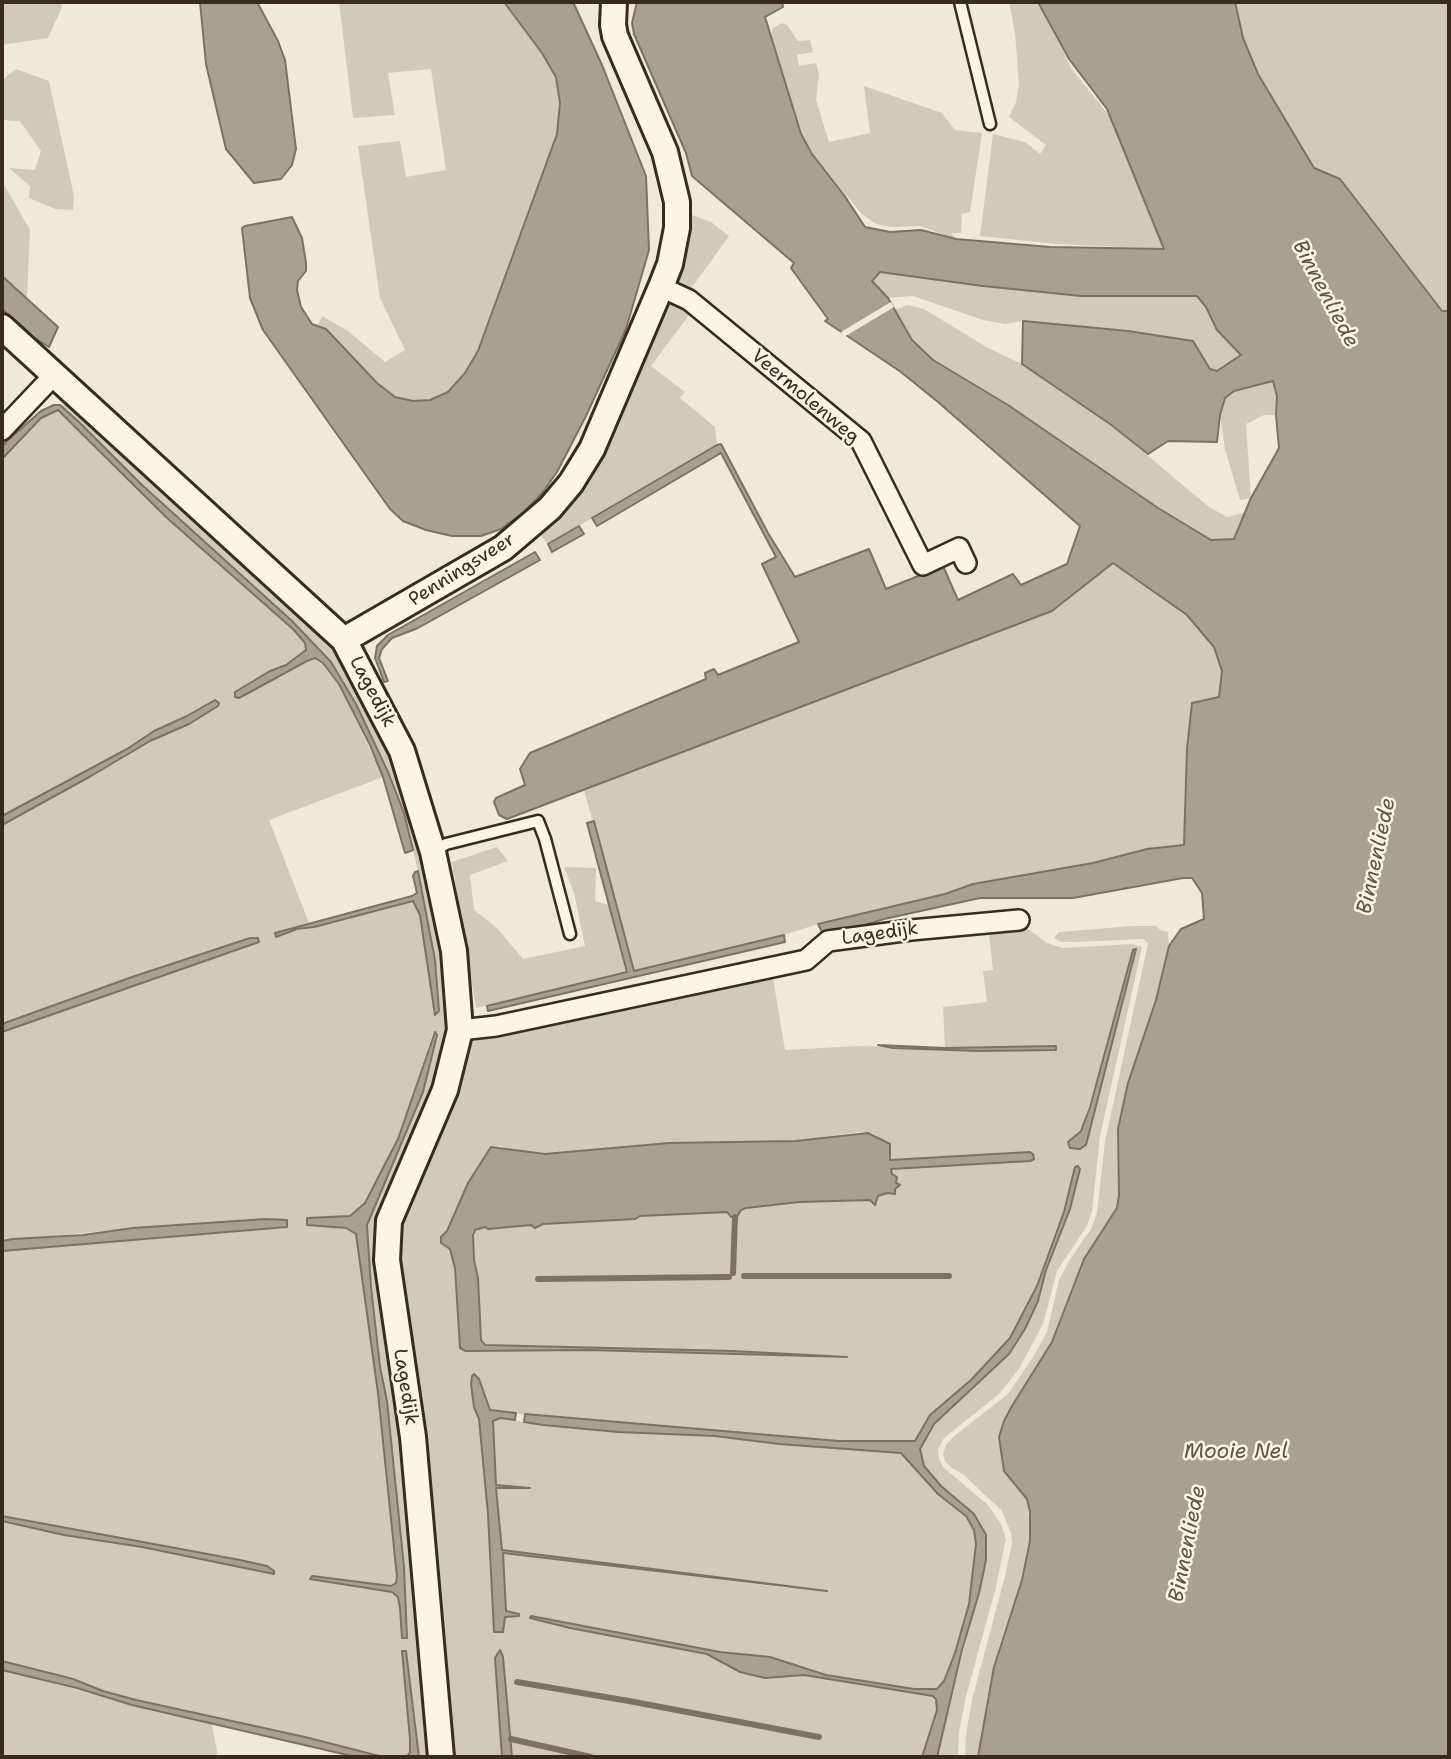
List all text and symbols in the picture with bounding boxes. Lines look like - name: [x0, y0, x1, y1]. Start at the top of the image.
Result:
- water label: Binnenliede: [1286, 236, 1364, 352]
- street label: Veermolenweg: [746, 345, 864, 449]
- street label: Penningsveer: [405, 528, 519, 612]
- street label: Lagedijk: [344, 653, 400, 731]
- water label: Binnenliede: [1352, 796, 1402, 916]
- street label: Lagedijk: [840, 917, 920, 951]
- street label: Lagedijk: [388, 1347, 422, 1427]
- water label: Mooie Nel: [1184, 1440, 1288, 1466]
- water label: Binnenliede: [1164, 1484, 1212, 1604]

